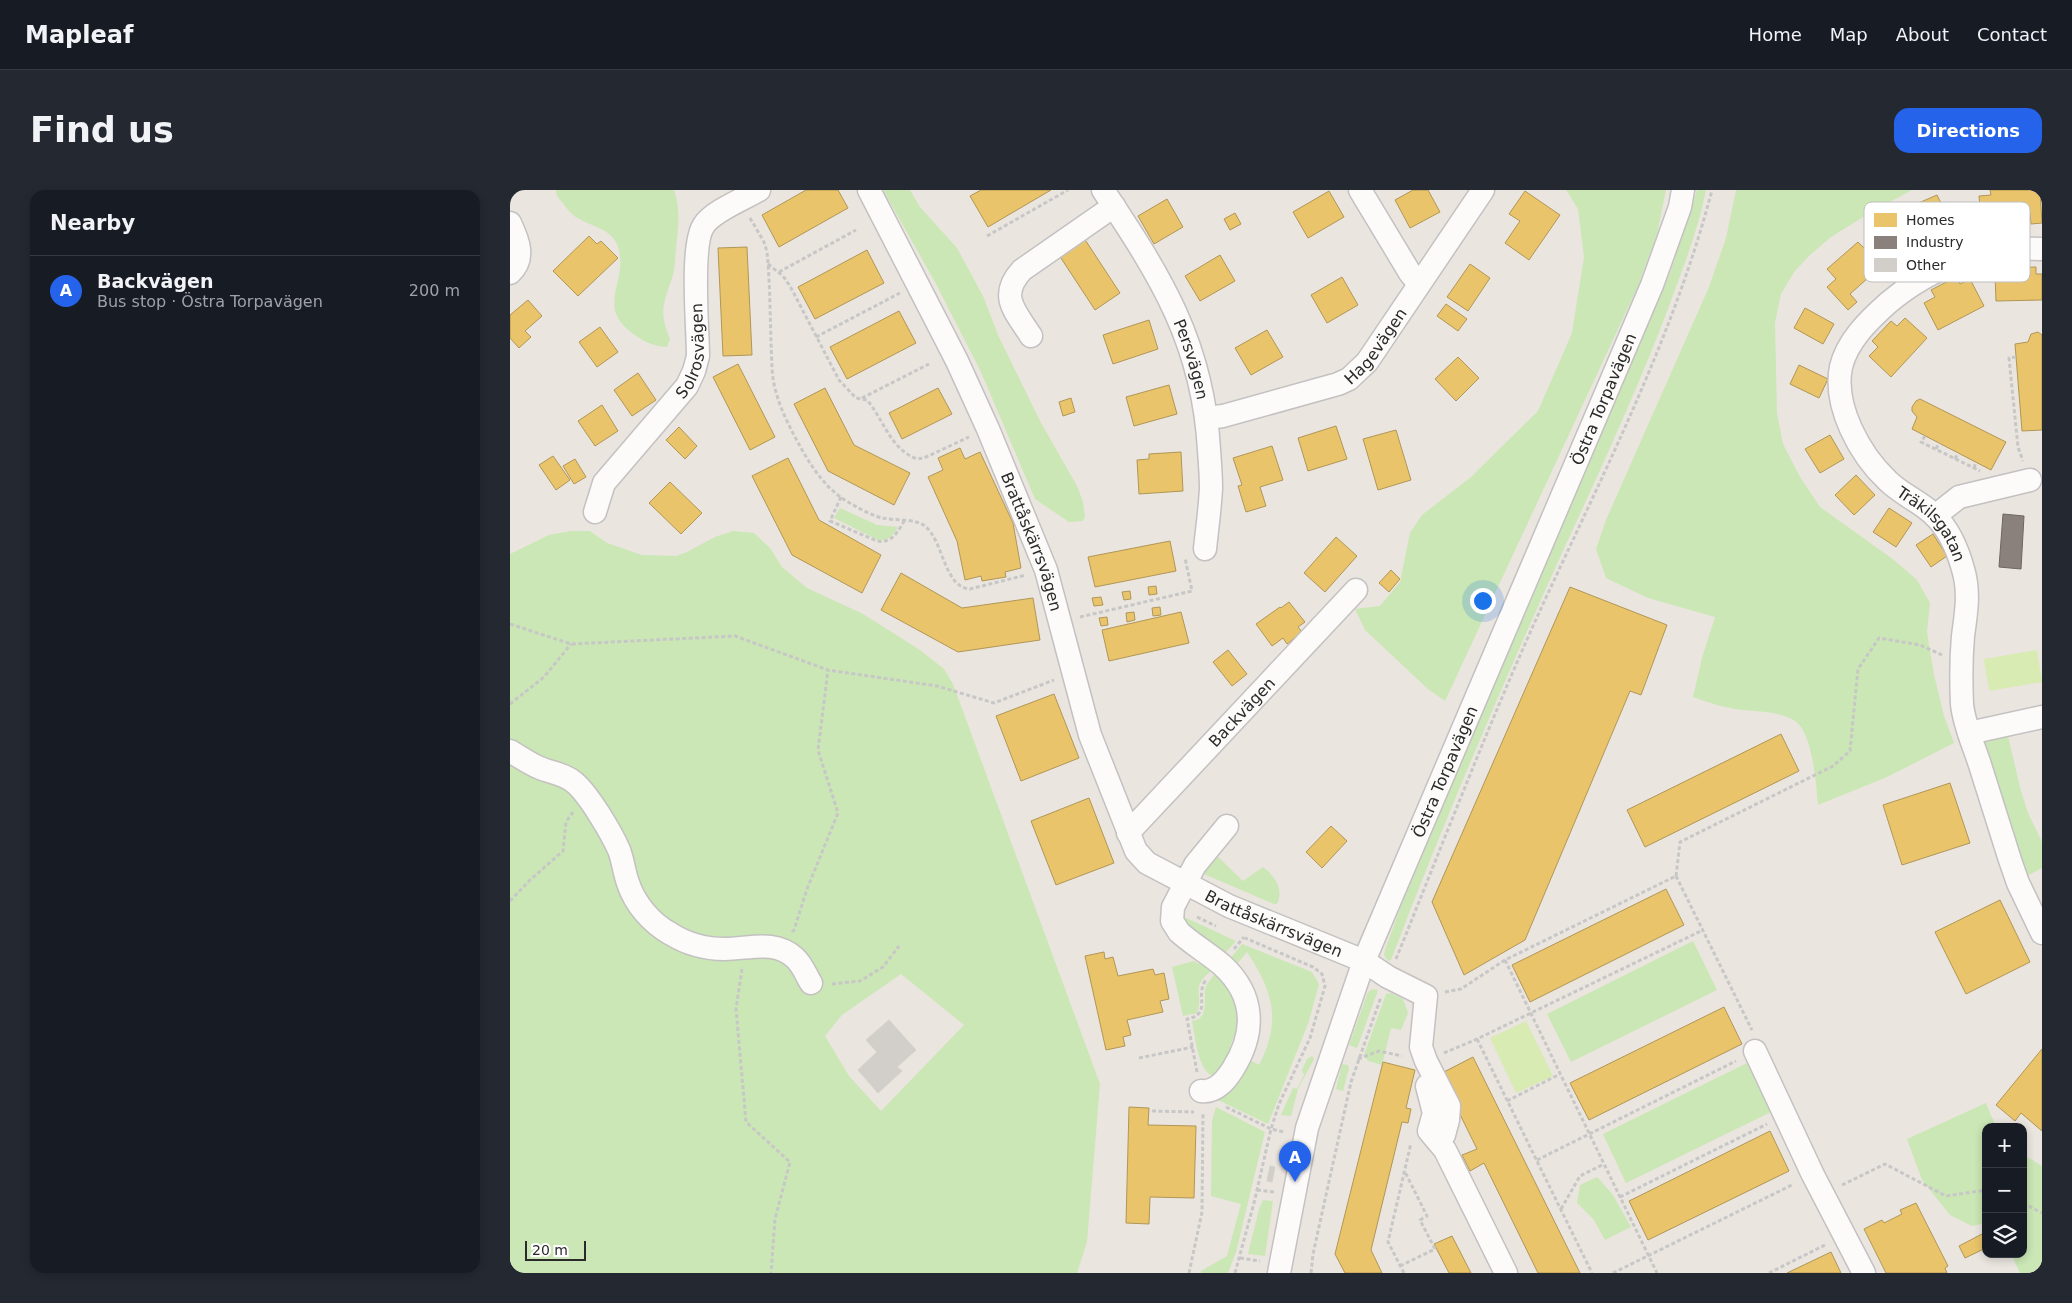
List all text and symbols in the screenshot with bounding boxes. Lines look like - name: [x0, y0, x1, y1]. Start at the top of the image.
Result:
- text: Mapleaf: [25, 21, 133, 49]
- text: Home: [1749, 24, 1802, 45]
- text: Map: [1830, 24, 1868, 45]
- text: About: [1896, 24, 1949, 45]
- text: Contact: [1977, 24, 2047, 45]
- button: Directions: [1894, 108, 2042, 153]
- text: Find us: [30, 110, 174, 150]
- legend: [1864, 202, 2030, 282]
- text: Nearby: [50, 211, 135, 235]
- text: Homes: [1906, 212, 1955, 228]
- text: Industry: [1906, 234, 1964, 250]
- text: Other: [1906, 257, 1946, 273]
- text: Backvägen: [97, 270, 213, 292]
- text: A: [60, 281, 72, 300]
- text: 200 m: [409, 281, 460, 300]
- text: Bus stop · Östra Torpavägen: [97, 292, 323, 311]
- street label: Solrosvägen: [672, 303, 709, 402]
- street label: Hagevägen: [1340, 304, 1411, 388]
- street label: Persvägen: [1169, 316, 1212, 401]
- street label: Östra Torpavägen: [1567, 330, 1640, 468]
- street label: Brattåskärrsvägen: [997, 469, 1066, 613]
- street label: Träkilsgatan: [1892, 482, 1969, 564]
- your location: [1470, 588, 1496, 614]
- street label: Backvägen: [1205, 674, 1279, 751]
- street label: Östra Torpavägen: [1409, 703, 1482, 841]
- street label: Brattåskärrsvägen: [1202, 886, 1345, 961]
- map controls: [1982, 1123, 2027, 1258]
- button: +: [1982, 1123, 2027, 1168]
- pin: A: [1279, 1141, 1311, 1182]
- button: −: [1982, 1168, 2027, 1213]
- button: layers: [1982, 1213, 2027, 1258]
- scale bar: [525, 1238, 586, 1261]
- text: 20 m: [532, 1242, 568, 1258]

